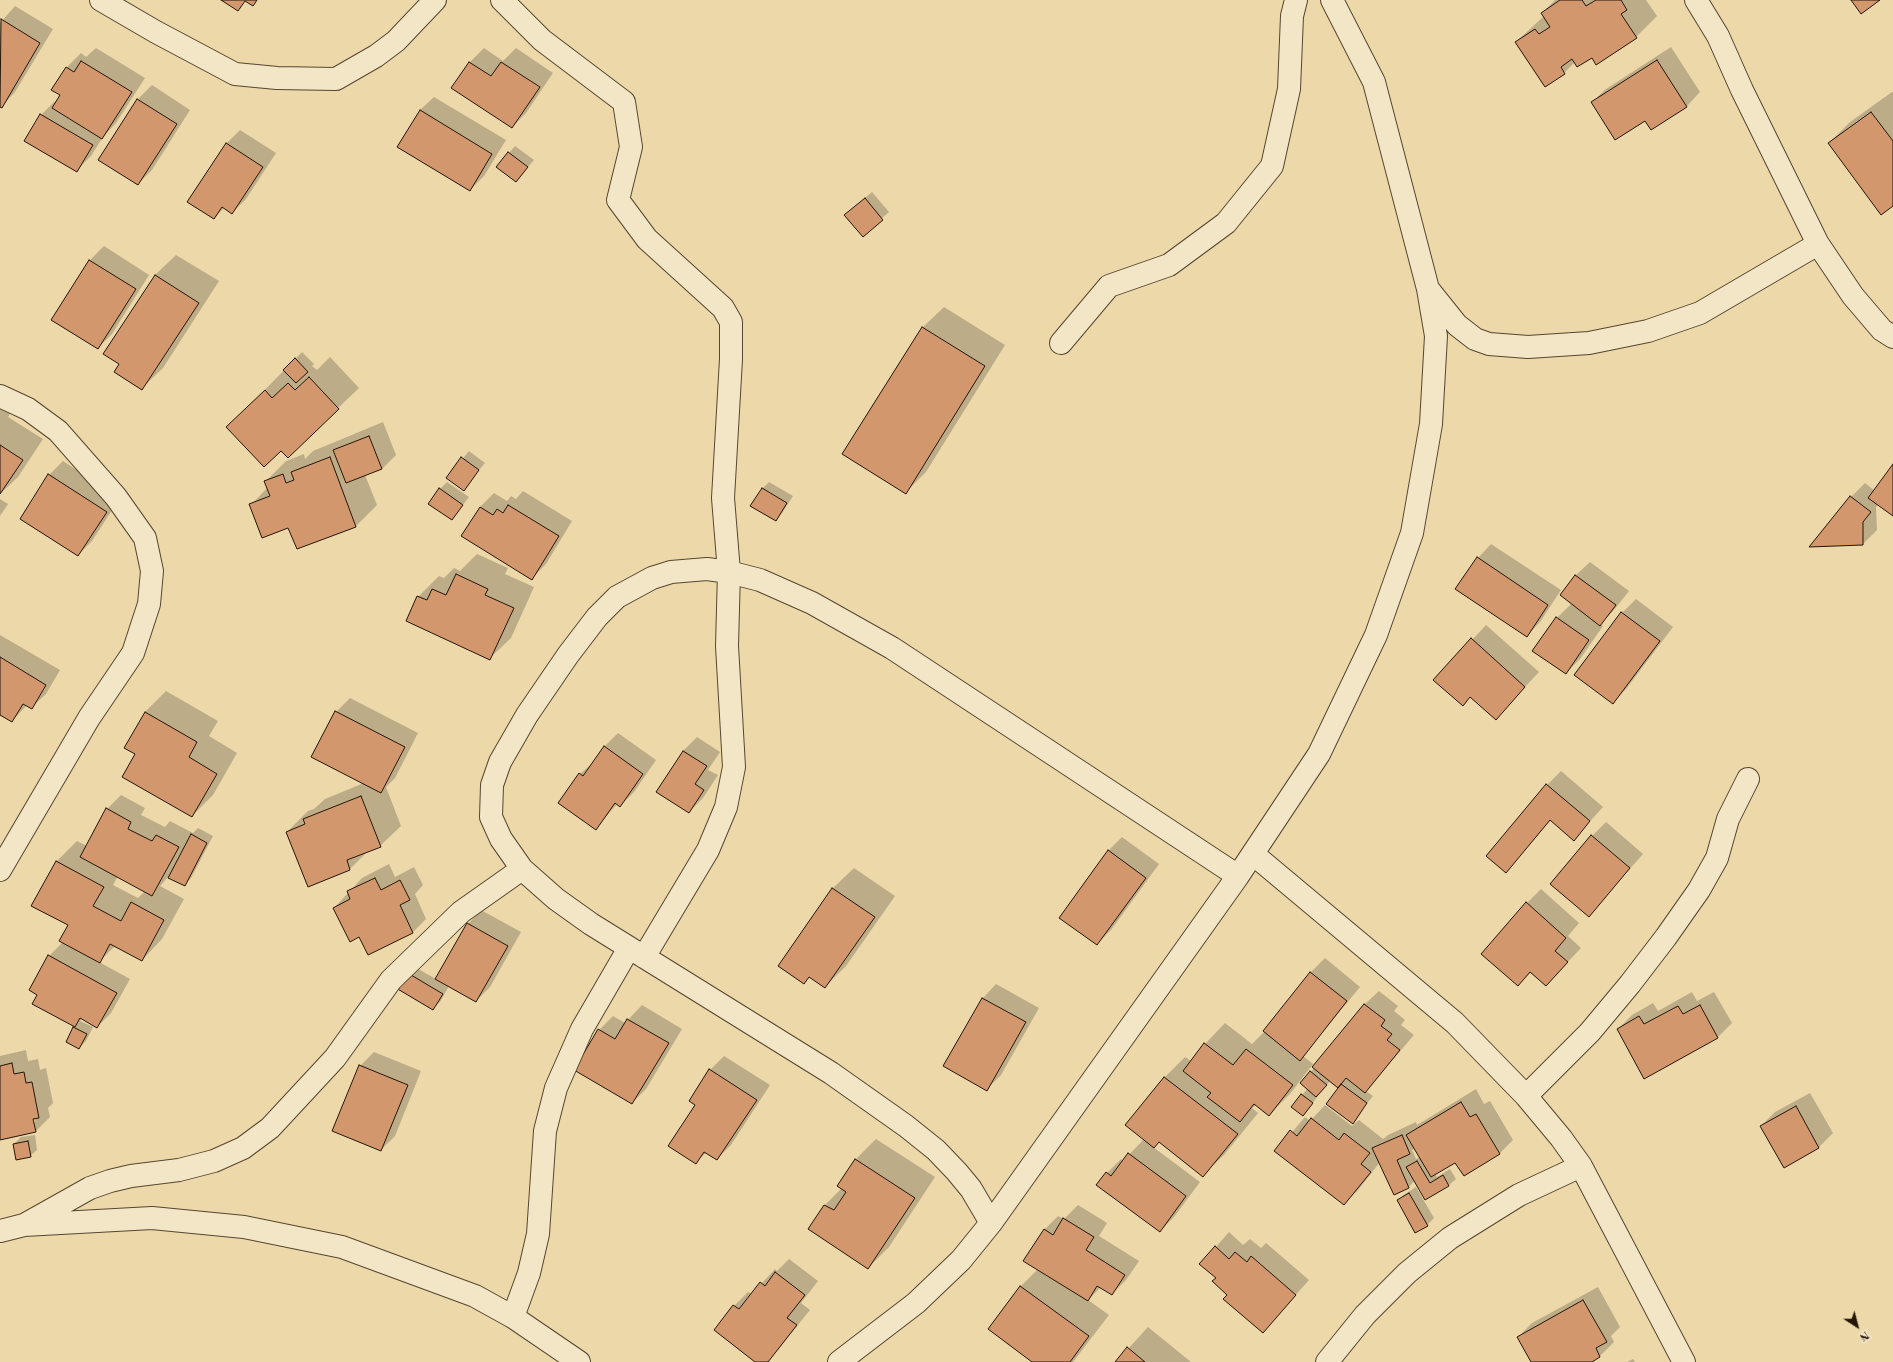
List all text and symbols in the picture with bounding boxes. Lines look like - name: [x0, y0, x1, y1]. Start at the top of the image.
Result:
- north arrow: [1837, 1306, 1877, 1346]
- text: N: [1856, 1327, 1872, 1344]

